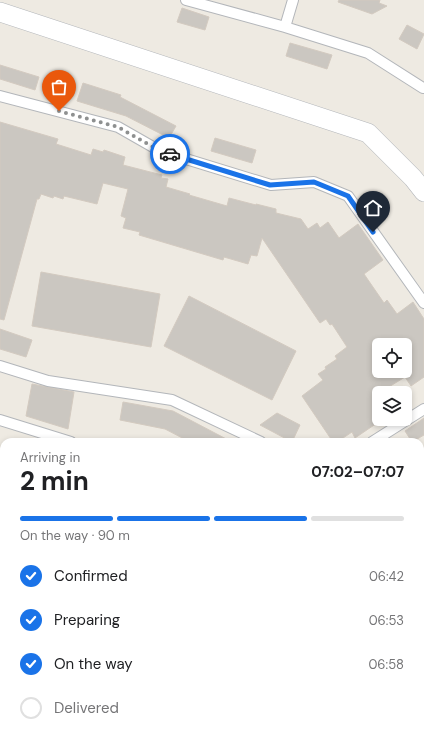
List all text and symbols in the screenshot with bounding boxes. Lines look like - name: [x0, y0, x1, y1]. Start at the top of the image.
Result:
- pin: [42, 70, 76, 111]
- icon: bag: [48, 76, 70, 98]
- courier: [150, 134, 190, 174]
- icon: car: [159, 143, 181, 165]
- pin: [356, 191, 390, 232]
- icon: home: [362, 197, 384, 219]
- map controls: [372, 338, 412, 426]
- button: locate: [372, 338, 412, 378]
- button: layers: [372, 386, 412, 426]
- text: Arriving in: [20, 449, 80, 466]
- text: 07:02–07:07: [311, 462, 404, 482]
- text: 2 min: [20, 464, 89, 498]
- text: On the way · 90 m: [20, 527, 130, 544]
- icon: check: [20, 565, 42, 587]
- text: Confirmed: [54, 566, 128, 586]
- text: 06:42: [369, 568, 404, 585]
- icon: check: [20, 609, 42, 631]
- text: Preparing: [54, 610, 120, 630]
- text: 06:53: [369, 612, 404, 629]
- icon: check: [20, 653, 42, 675]
- text: On the way: [54, 654, 133, 674]
- text: 06:58: [368, 656, 404, 673]
- text: Delivered: [54, 698, 119, 718]

